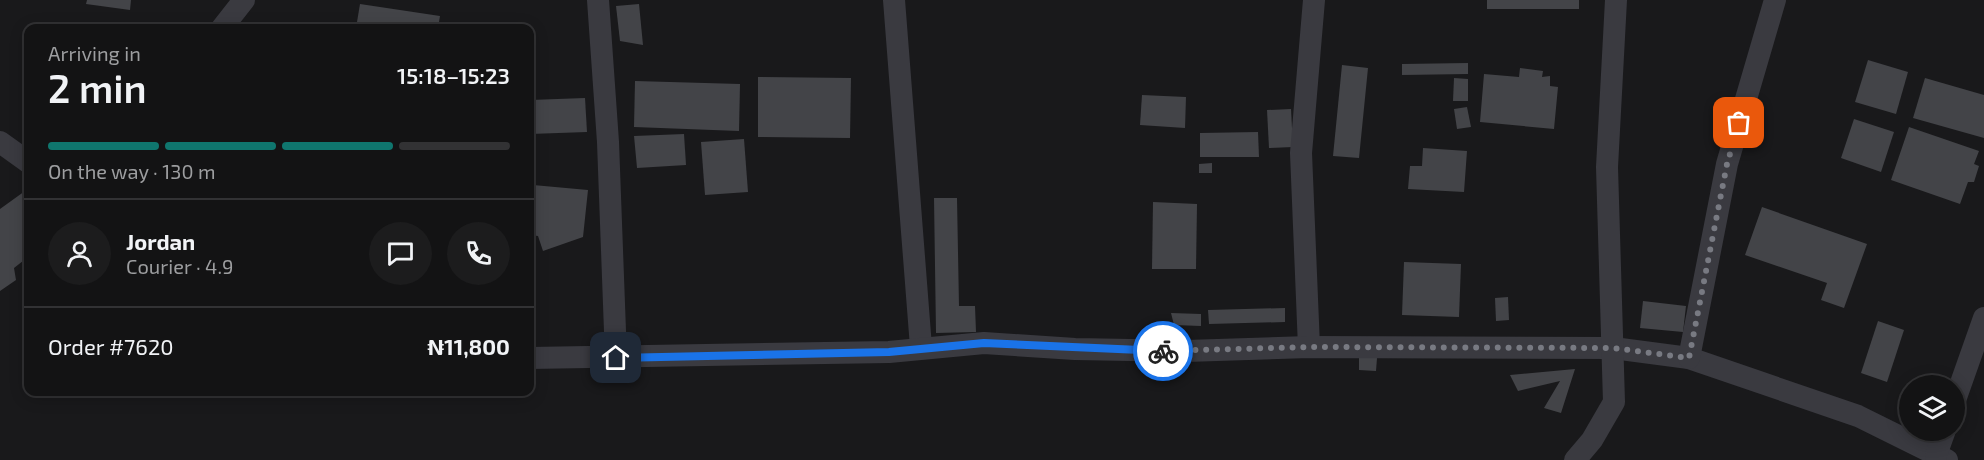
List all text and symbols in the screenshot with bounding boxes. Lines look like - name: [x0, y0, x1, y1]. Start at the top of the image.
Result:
- text: Arriving in: [48, 41, 141, 65]
- text: 15:18–15:23: [397, 62, 510, 88]
- text: 2 min: [48, 64, 147, 111]
- pin: [1713, 97, 1764, 148]
- icon: bag: [1722, 106, 1755, 139]
- text: On the way · 130 m: [48, 159, 215, 183]
- button: person: [48, 222, 111, 285]
- button: chat: [369, 222, 432, 285]
- button: phone: [447, 222, 510, 285]
- text: Jordan: [126, 228, 195, 254]
- text: Courier · 4.9: [126, 254, 233, 278]
- courier: [1133, 321, 1193, 381]
- pin: [590, 332, 641, 383]
- text: Order #7620: [48, 333, 174, 359]
- text: ₦11,800: [427, 333, 510, 359]
- icon: bike: [1147, 335, 1180, 368]
- icon: home: [599, 341, 632, 374]
- map controls: [1899, 375, 1965, 441]
- button: layers: [1899, 375, 1965, 441]

